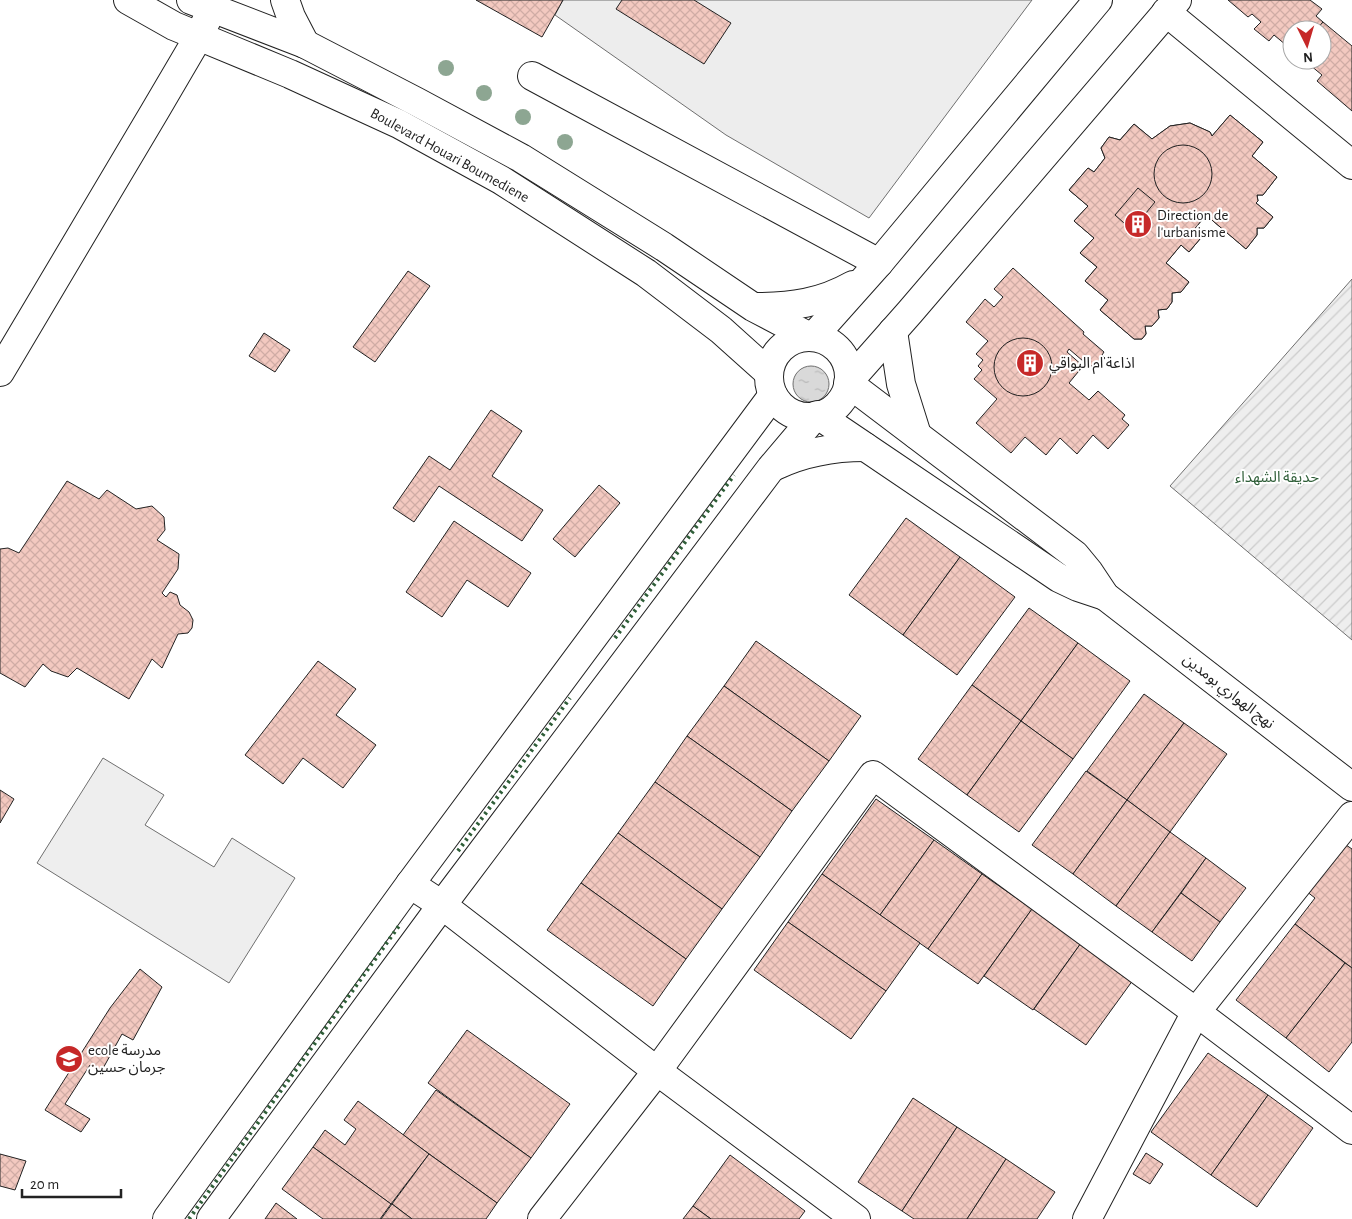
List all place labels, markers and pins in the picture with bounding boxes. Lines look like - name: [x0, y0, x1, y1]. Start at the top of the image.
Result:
- place label: Direction de l'urbanisme: [1157, 208, 1228, 240]
- building icon: Direction de l'urbanisme: [1123, 209, 1153, 239]
- building icon: اذاعة ام البواقي: [1015, 348, 1045, 378]
- place label: اذاعة ام البواقي: [1049, 356, 1135, 374]
- place label: ecole مدرسة جرمان حسين: [88, 1043, 165, 1076]
- school or university icon: ecole مدرسة جرمان حسين: [54, 1044, 84, 1074]

